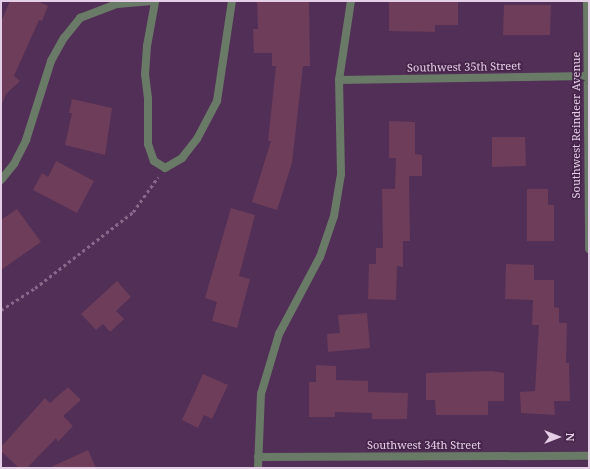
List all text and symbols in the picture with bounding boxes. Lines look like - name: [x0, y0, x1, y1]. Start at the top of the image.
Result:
- street label: Southwest Reindeer Avenue: [569, 52, 583, 198]
- street label: Southwest 35th Street: [407, 59, 521, 75]
- north arrow: [538, 417, 578, 457]
- text: N: [563, 433, 578, 441]
- street label: Southwest 34th Street: [367, 438, 481, 452]

